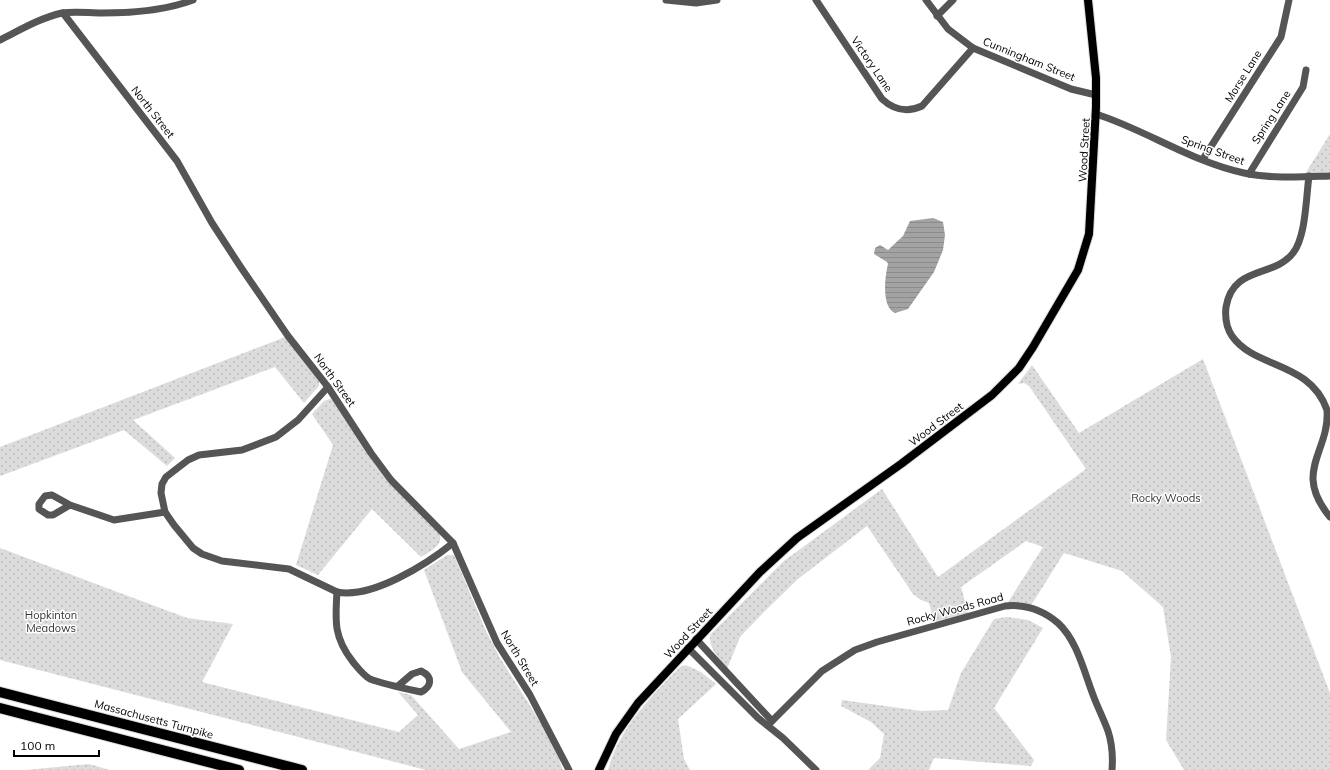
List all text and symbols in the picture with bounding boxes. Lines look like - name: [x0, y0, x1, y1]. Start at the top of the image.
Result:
- street label: Victory Lane: [848, 34, 896, 94]
- street label: Cunningham Street: [981, 34, 1077, 84]
- street label: Morse Lane: [1221, 47, 1265, 105]
- street label: North Street: [128, 83, 178, 141]
- street label: Spring Lane: [1249, 88, 1293, 146]
- street label: Wood Street: [1075, 118, 1093, 182]
- street label: Spring Street: [1179, 132, 1247, 168]
- street label: North Street: [311, 351, 359, 409]
- street label: Wood Street: [906, 399, 966, 449]
- park label: Rocky Woods: [1131, 491, 1201, 505]
- street label: Rocky Woods Road: [905, 589, 1005, 629]
- street label: Wood Street: [661, 605, 715, 661]
- park label: Hopkinton Meadows: [25, 608, 77, 635]
- street label: North Street: [498, 628, 542, 688]
- street label: Massachusetts Turnpike: [93, 696, 215, 742]
- scale bar: [14, 732, 99, 758]
- text: 100 m: [20, 738, 55, 753]

